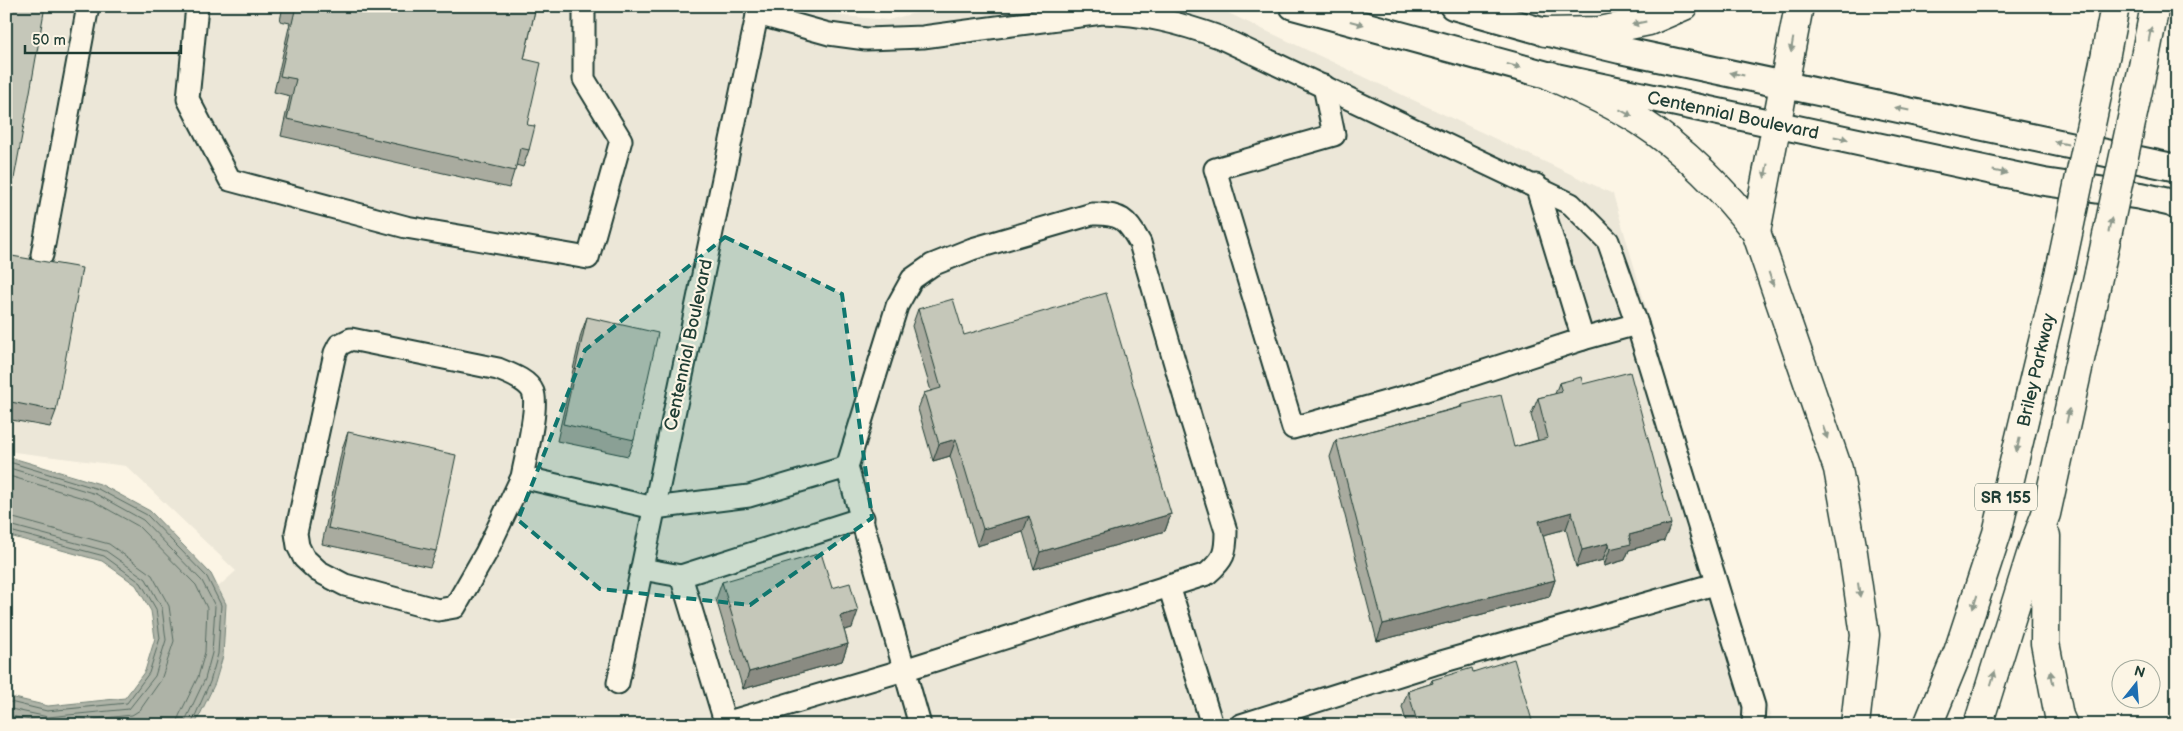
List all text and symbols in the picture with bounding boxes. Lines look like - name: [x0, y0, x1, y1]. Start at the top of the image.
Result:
- one-way arrow: [1631, 19, 1646, 27]
- one-way arrow: [1350, 20, 1365, 28]
- scale bar: [25, 22, 181, 54]
- one-way arrow: [2146, 26, 2154, 42]
- text: 50 m: [32, 31, 66, 50]
- one-way arrow: [1787, 38, 1795, 54]
- one-way arrow: [1507, 62, 1522, 70]
- one-way arrow: [1729, 70, 1745, 78]
- street label: Centennial Boulevard: [1645, 87, 1821, 144]
- one-way arrow: [1894, 105, 1909, 113]
- one-way arrow: [1619, 109, 1633, 118]
- one-way arrow: [1833, 134, 1848, 142]
- one-way arrow: [2053, 139, 2068, 147]
- one-way arrow: [1762, 164, 1770, 179]
- one-way arrow: [1992, 169, 2008, 177]
- one-way arrow: [2106, 217, 2114, 233]
- street label: Centennial Boulevard: [660, 257, 717, 433]
- one-way arrow: [1768, 271, 1776, 286]
- street label: Briley Parkway: [2013, 311, 2060, 429]
- one-way arrow: [2064, 408, 2072, 423]
- one-way arrow: [1821, 425, 1829, 440]
- one-way arrow: [2014, 438, 2022, 453]
- road number: SR 155: [1975, 484, 2037, 511]
- one-way arrow: [1855, 583, 1863, 599]
- one-way arrow: [1970, 594, 1978, 609]
- north arrow: [2110, 658, 2160, 708]
- text: N: [2132, 662, 2147, 682]
- one-way arrow: [2047, 669, 2055, 685]
- one-way arrow: [1990, 671, 1998, 686]

